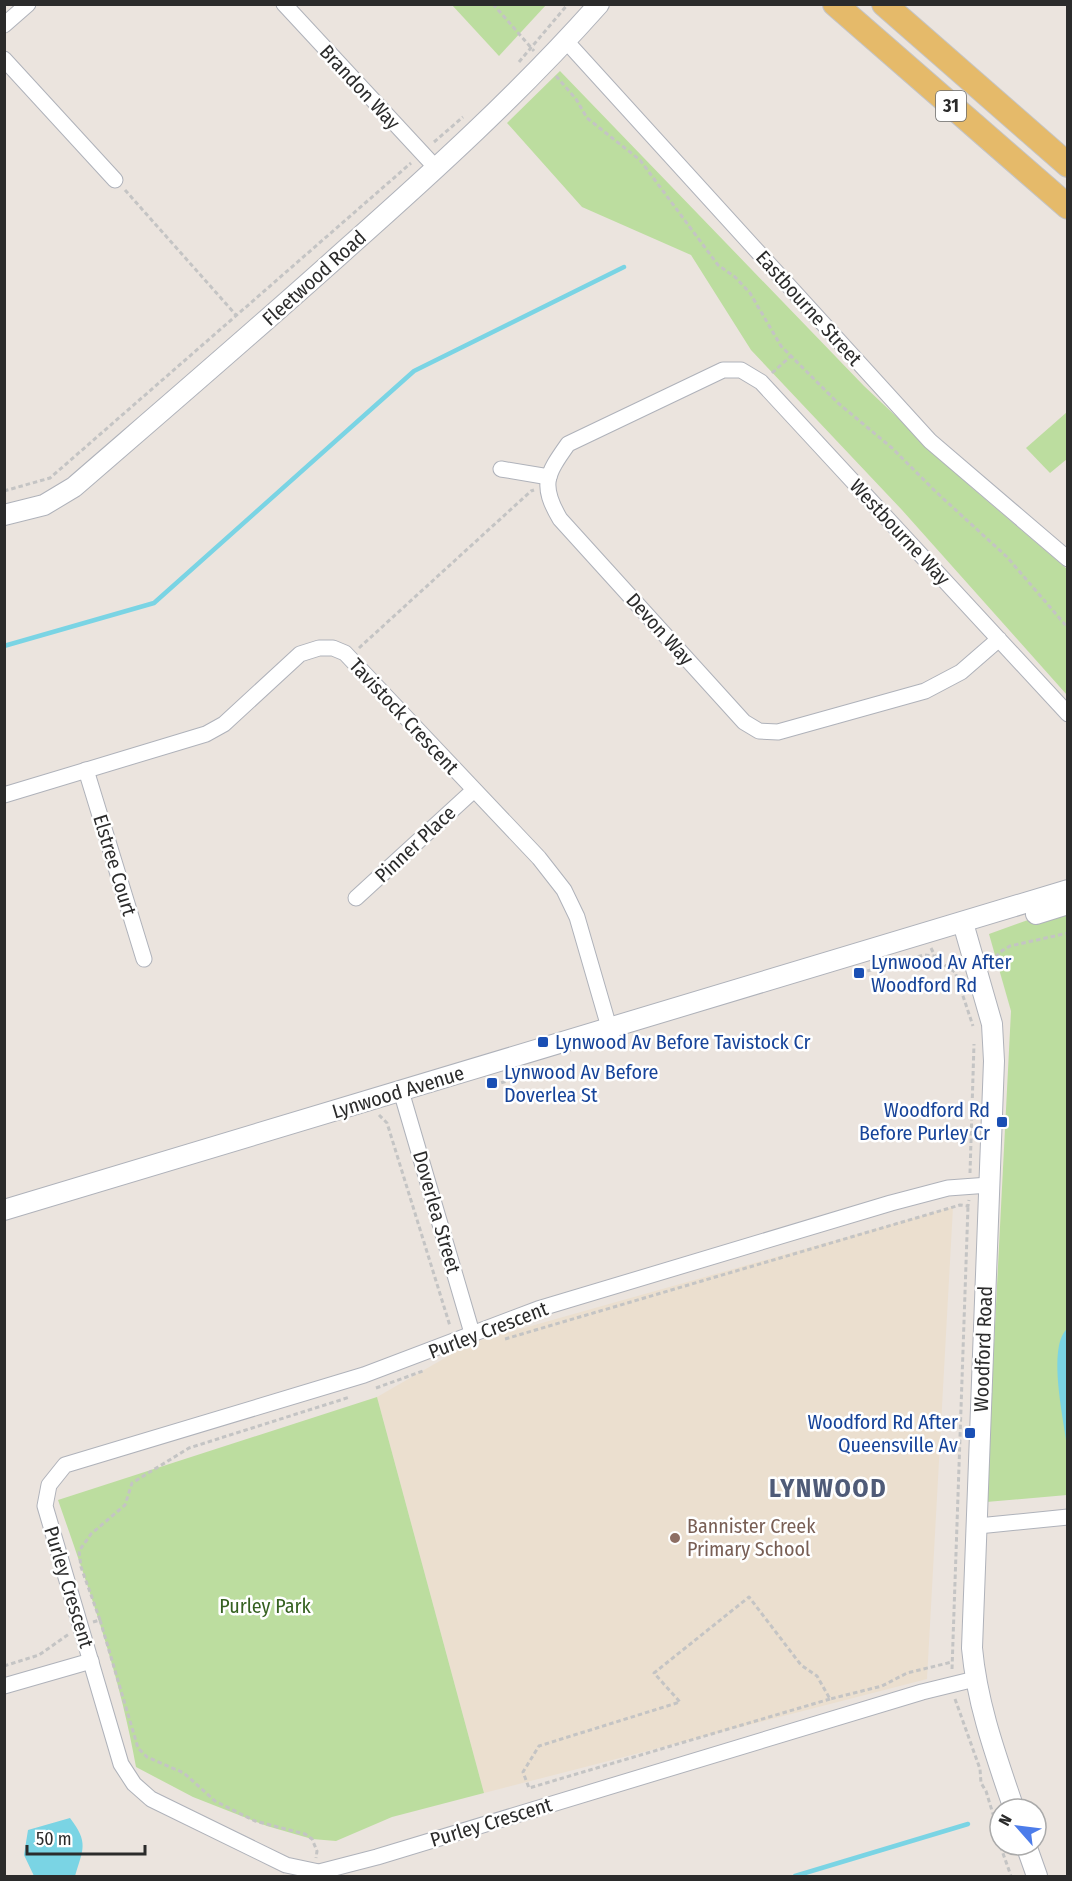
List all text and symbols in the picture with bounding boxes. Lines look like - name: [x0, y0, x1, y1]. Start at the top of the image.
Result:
- street label: Brandon Way: [315, 40, 405, 134]
- road number: 31: [936, 91, 966, 121]
- street label: Fleetwood Road: [257, 225, 371, 331]
- street label: Eastbourne Street: [751, 245, 867, 371]
- street label: Westbourne Way: [845, 474, 955, 590]
- street label: Devon Way: [621, 588, 699, 670]
- street label: Tavistock Crescent: [344, 653, 464, 779]
- street label: Pinner Place: [370, 801, 460, 887]
- street label: Elstree Court: [88, 811, 142, 919]
- place label: Lynwood Av After Woodford Rd: [871, 950, 1011, 997]
- marker: Lynwood Av After Woodford Rd: [852, 966, 866, 980]
- place label: Lynwood Av Before Tavistock Cr: [555, 1030, 810, 1054]
- marker: Lynwood Av Before Tavistock Cr: [536, 1035, 550, 1049]
- place label: Lynwood Av Before Doverlea St: [504, 1060, 658, 1107]
- street label: Lynwood Avenue: [329, 1061, 467, 1123]
- marker: Lynwood Av Before Doverlea St: [485, 1076, 499, 1090]
- place label: Woodford Rd Before Purley Cr: [859, 1098, 990, 1145]
- marker: Woodford Rd Before Purley Cr: [995, 1115, 1009, 1129]
- street label: Doverlea Street: [408, 1148, 466, 1276]
- street label: Woodford Road: [969, 1285, 997, 1413]
- street label: Purley Crescent: [425, 1296, 551, 1364]
- place label: Woodford Rd After Queensville Av: [807, 1410, 958, 1457]
- marker: Woodford Rd After Queensville Av: [963, 1426, 977, 1440]
- district label: LYNWOOD: [769, 1473, 887, 1504]
- place label: Bannister Creek Primary School: [687, 1514, 816, 1561]
- street label: Purley Crescent: [39, 1523, 99, 1651]
- marker: Bannister Creek Primary School: [668, 1531, 682, 1545]
- park label: Purley Park: [219, 1594, 311, 1618]
- street label: Purley Crescent: [427, 1792, 555, 1852]
- north arrow: [988, 1797, 1048, 1857]
- text: N: [995, 1811, 1016, 1829]
- scale bar: [27, 1818, 146, 1856]
- text: 50 m: [36, 1828, 72, 1850]

